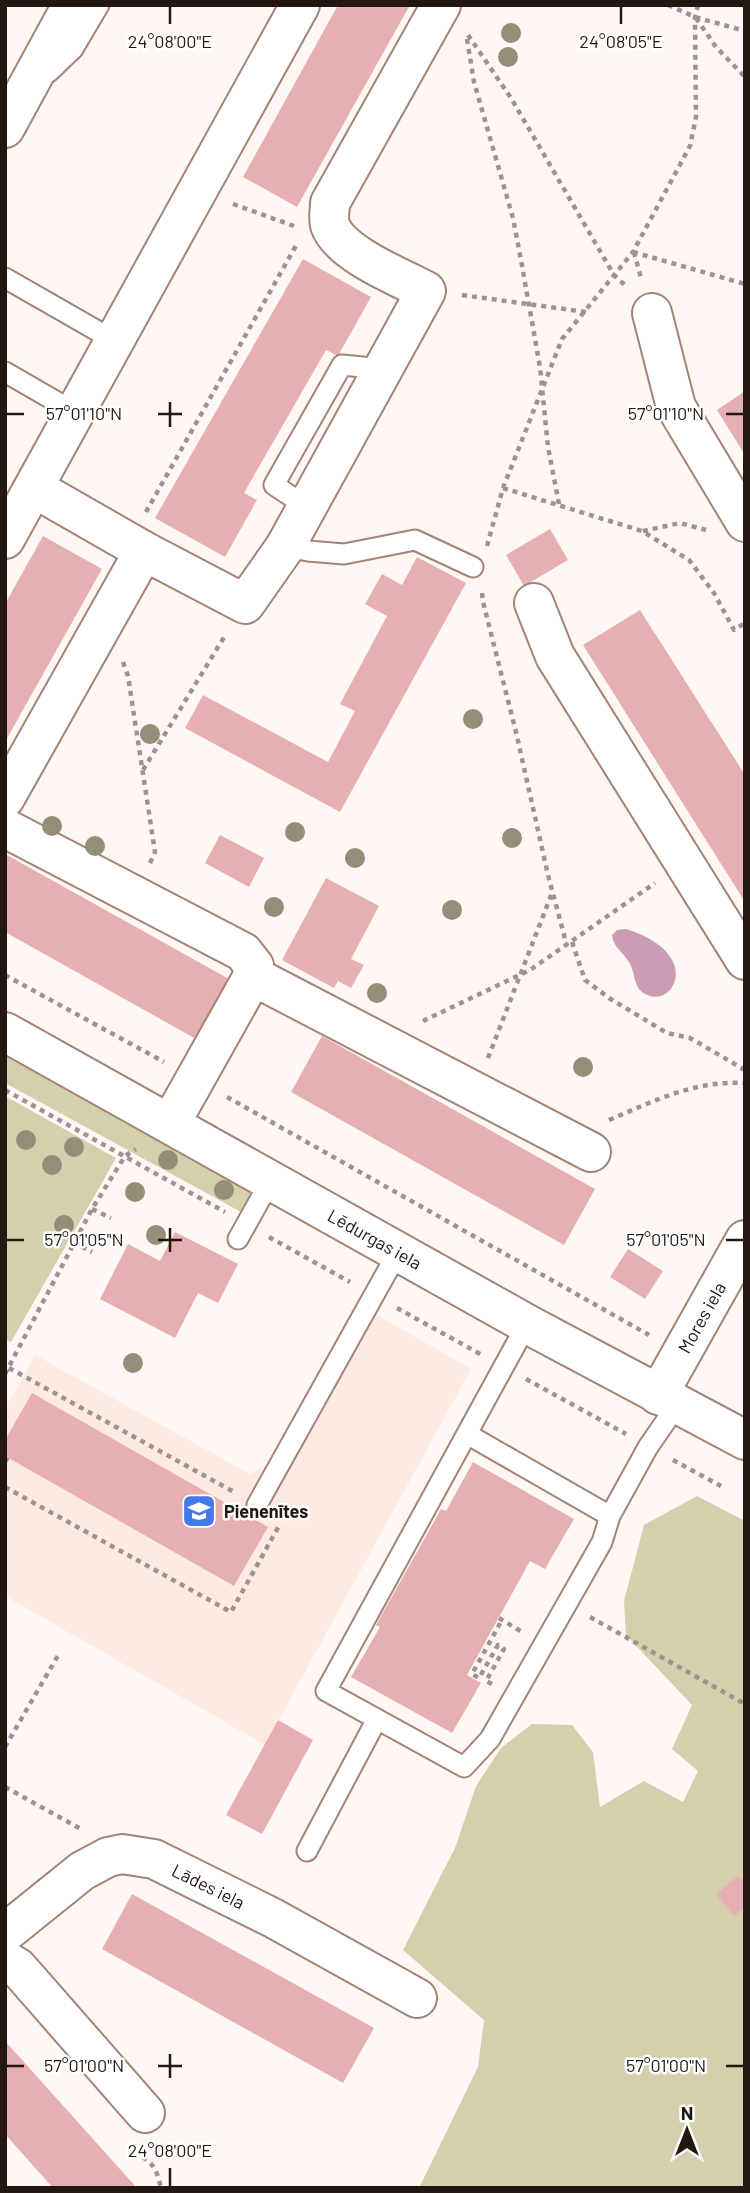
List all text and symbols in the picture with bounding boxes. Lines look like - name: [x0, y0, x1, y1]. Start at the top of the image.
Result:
- text: 24°08'00"E: [128, 30, 212, 52]
- text: 24°08'05"E: [579, 30, 663, 52]
- text: 57°01'10"N: [46, 402, 122, 424]
- text: 57°01'10"N: [628, 402, 704, 424]
- street label: Lēdurgas iela: [324, 1204, 426, 1274]
- text: 57°01'05"N: [44, 1228, 124, 1250]
- text: 57°01'05"N: [626, 1228, 706, 1250]
- street label: Mores iela: [673, 1278, 730, 1357]
- school or university icon: Pienenītes: [180, 1492, 218, 1530]
- place label: Pienenītes: [224, 1500, 308, 1522]
- street label: Lādes iela: [169, 1859, 249, 1913]
- text: 57°01'00"N: [44, 2054, 124, 2076]
- text: 57°01'00"N: [626, 2054, 706, 2076]
- north arrow: [652, 2095, 722, 2165]
- text: N: [681, 2101, 693, 2124]
- text: 24°08'00"E: [128, 2139, 212, 2161]

